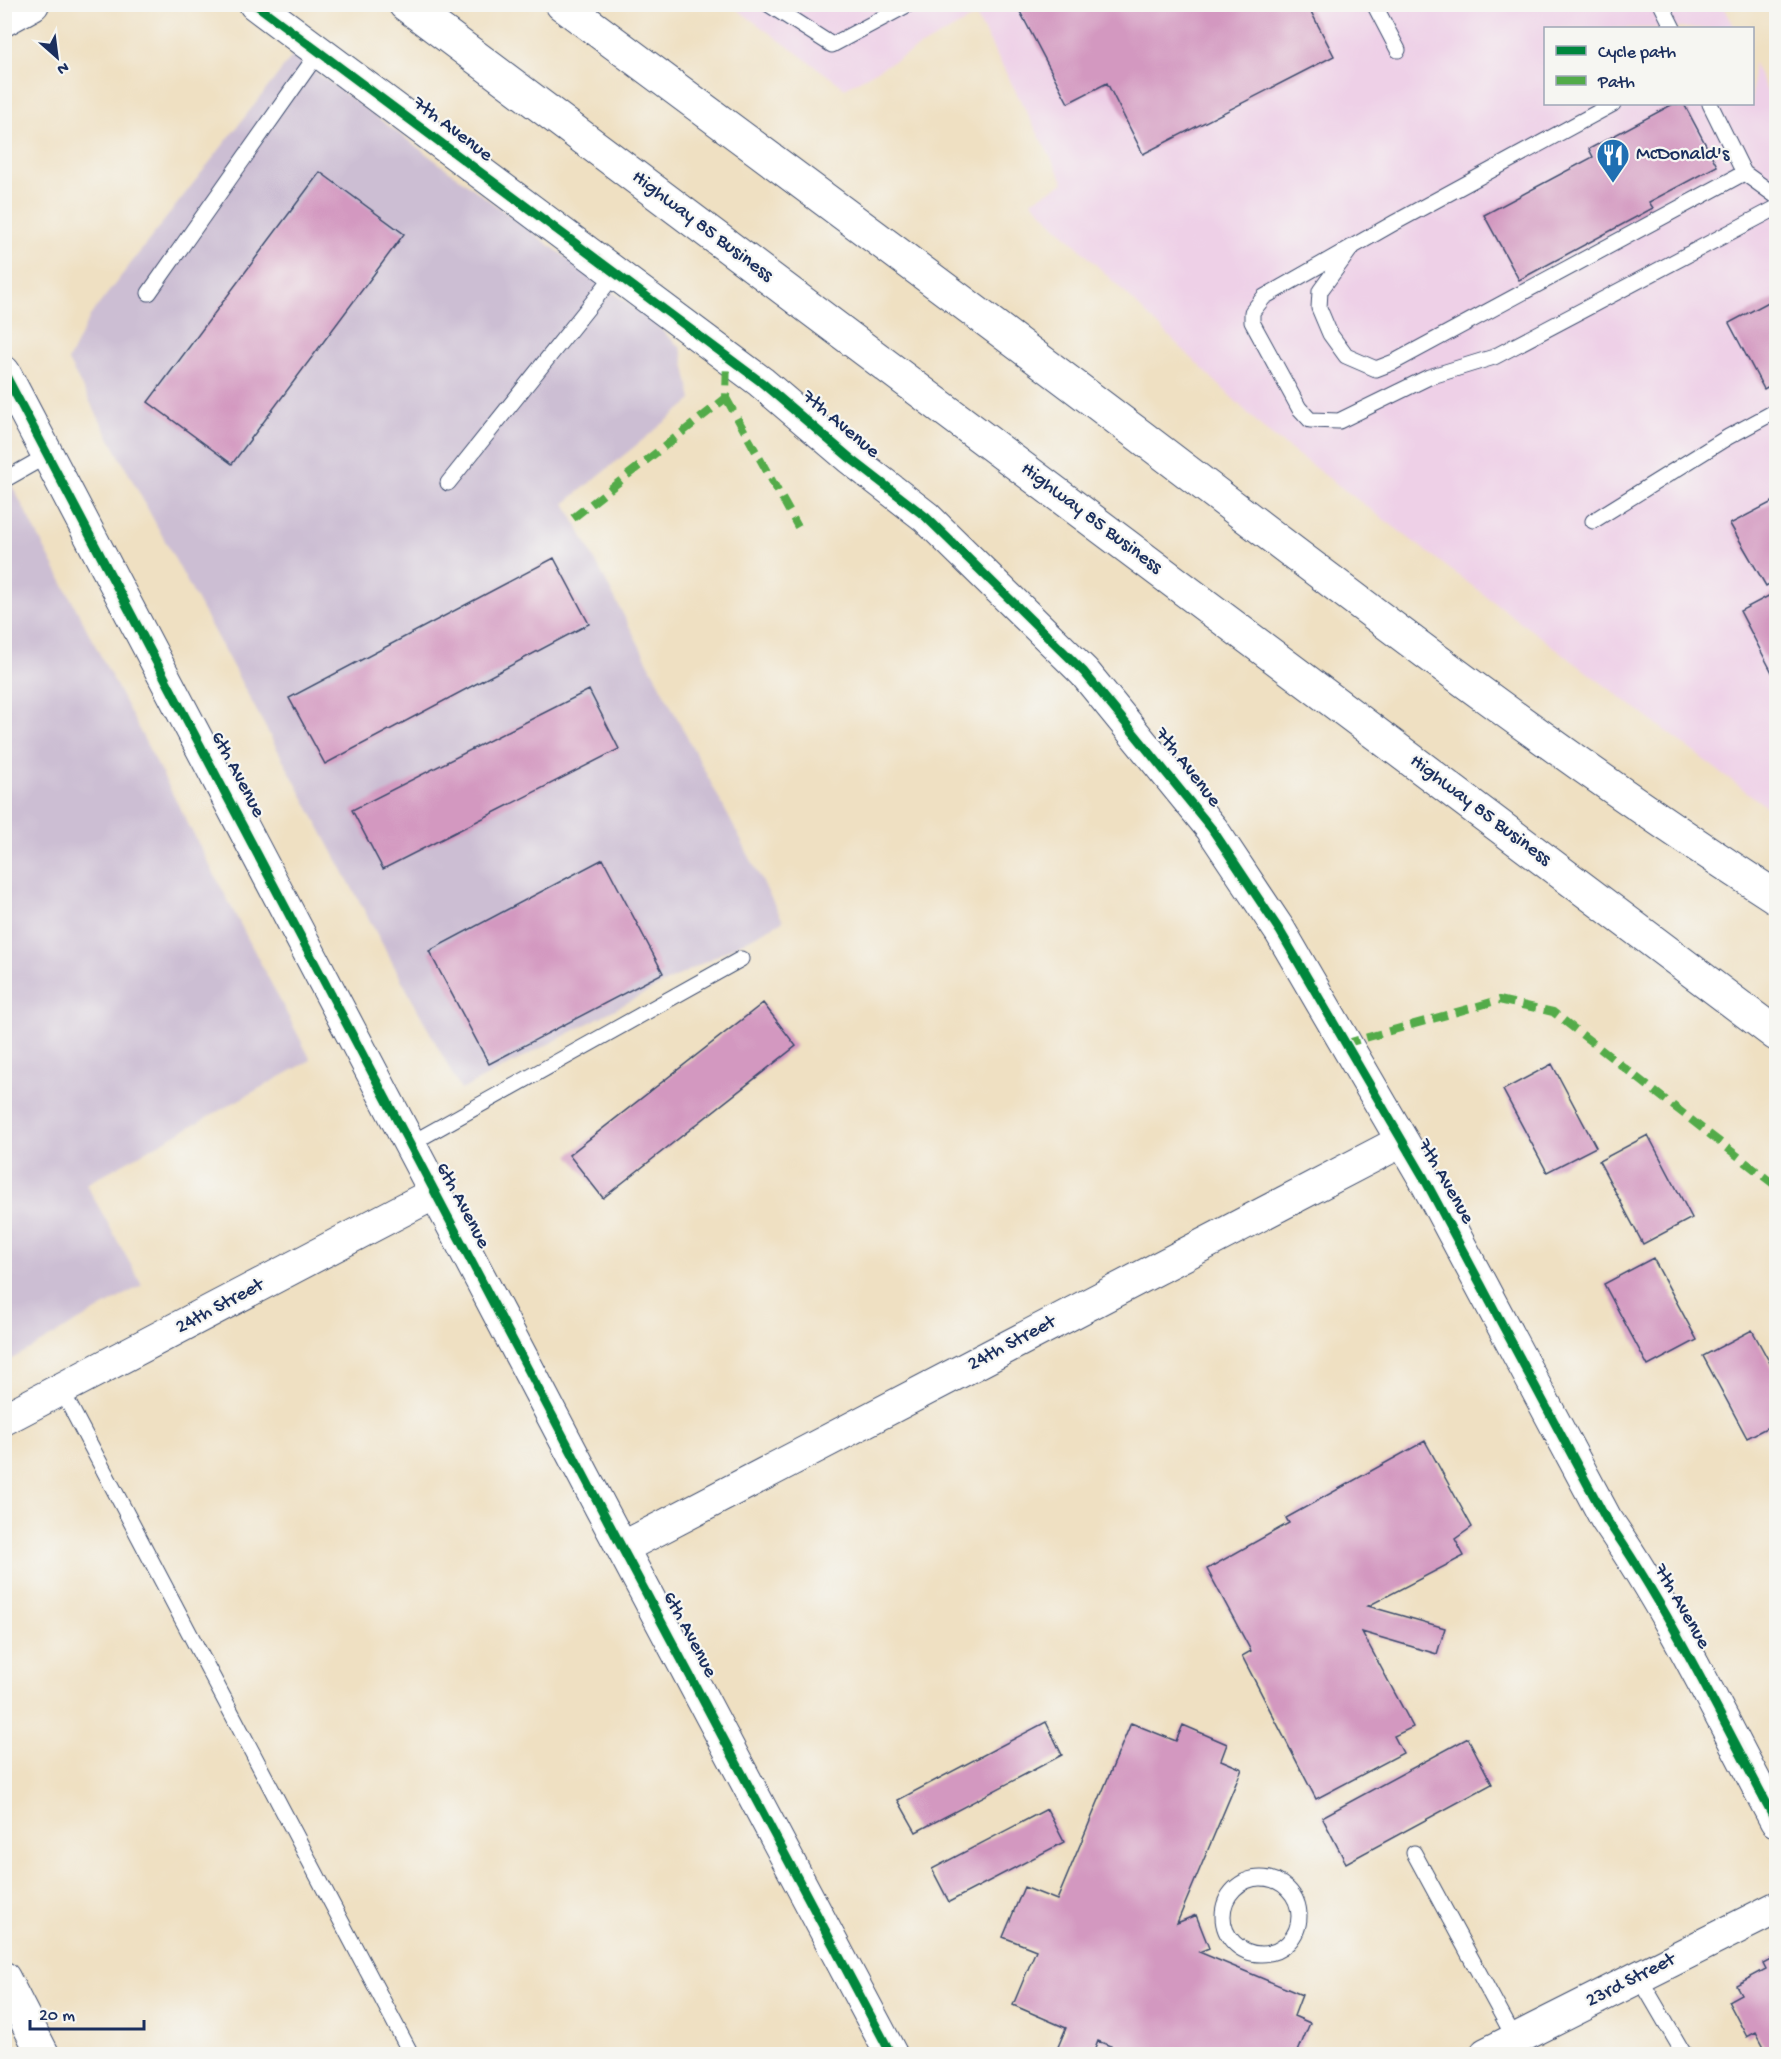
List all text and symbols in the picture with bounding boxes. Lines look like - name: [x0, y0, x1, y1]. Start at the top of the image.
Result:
- north arrow: [27, 27, 87, 87]
- legend: [1544, 27, 1754, 105]
- text: Cycle path: [1598, 43, 1676, 64]
- text: N: [53, 56, 71, 78]
- text: Path: [1597, 73, 1635, 94]
- street label: 7th Avenue: [407, 92, 497, 168]
- restaurant icon: McDonald's: [1595, 137, 1631, 184]
- place label: McDonald's: [1636, 144, 1730, 167]
- street label: Highway 85 Business: [627, 166, 778, 288]
- street label: 7th Avenue: [796, 385, 884, 465]
- street label: Highway 85 Business: [1016, 458, 1167, 580]
- street label: 7th Avenue: [1148, 723, 1225, 813]
- street label: 6th Avenue: [205, 728, 270, 822]
- street label: Highway 85 Business: [1405, 750, 1556, 872]
- street label: 7th Avenue: [1411, 1135, 1479, 1229]
- street label: 6th Avenue: [430, 1159, 495, 1253]
- street label: 24th Street: [172, 1273, 270, 1340]
- street label: 24th Street: [964, 1310, 1062, 1377]
- street label: 7th Avenue: [1647, 1560, 1715, 1654]
- street label: 6th Avenue: [657, 1588, 722, 1682]
- street label: 23rd Street: [1583, 1948, 1681, 2013]
- scale bar: [30, 1993, 144, 2031]
- text: 20 m: [39, 2006, 75, 2027]

